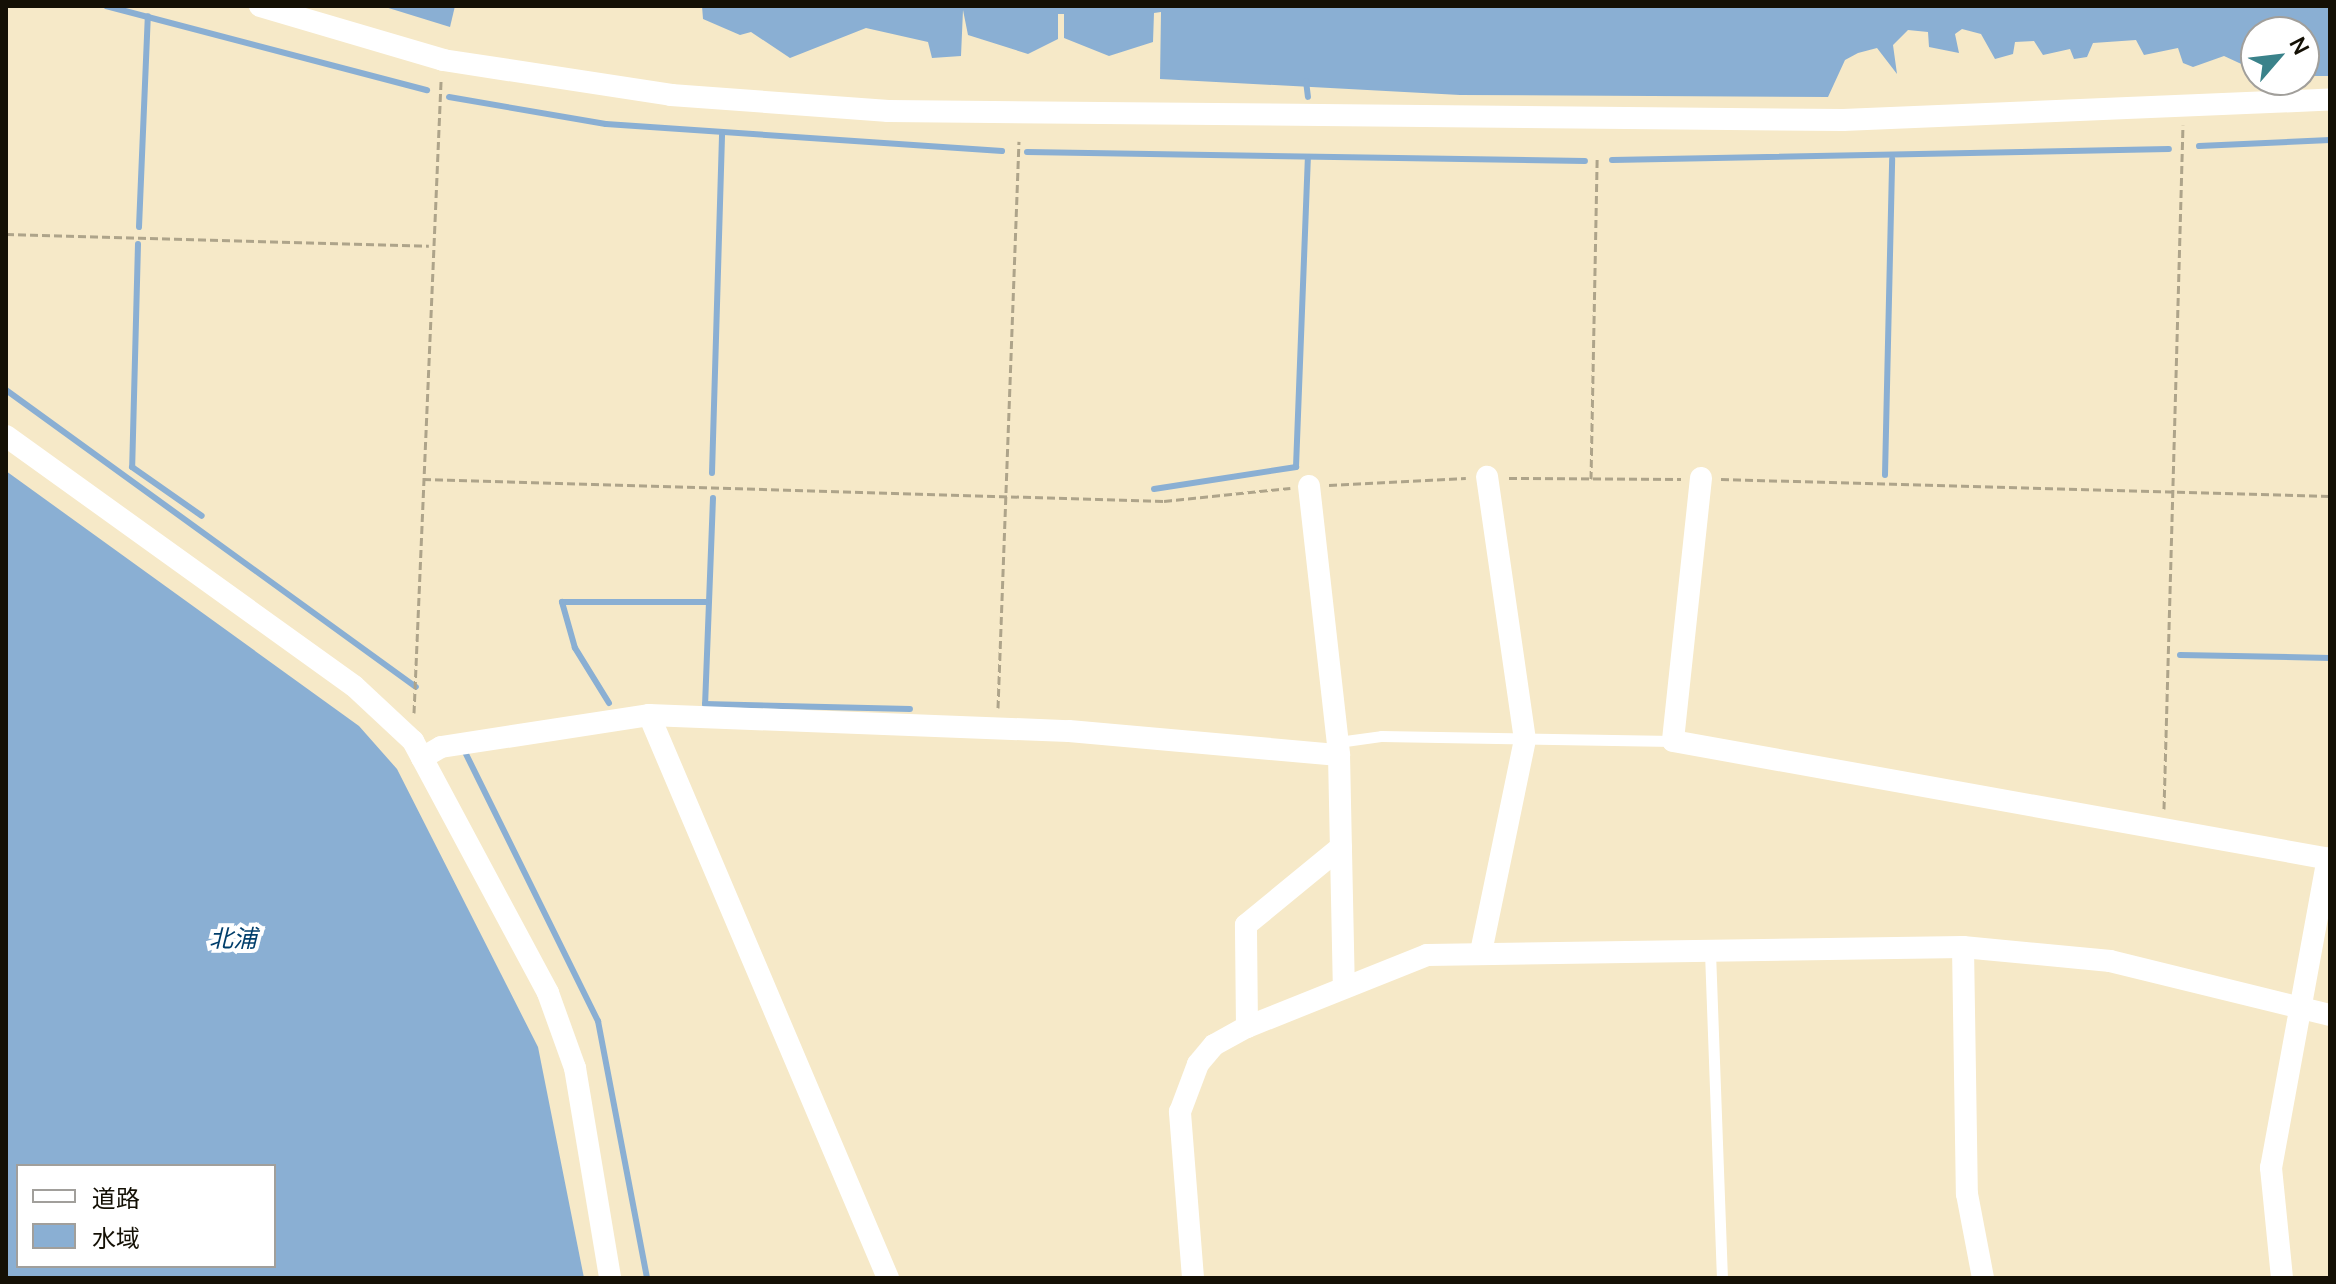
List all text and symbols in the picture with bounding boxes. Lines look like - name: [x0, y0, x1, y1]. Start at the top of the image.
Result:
- north arrow: [2240, 16, 2320, 96]
- text: N: [2282, 32, 2316, 60]
- water label: 北浦: [209, 924, 257, 952]
- legend: [16, 1164, 276, 1268]
- text: 道路: [92, 1181, 140, 1214]
- text: 水域: [92, 1221, 140, 1254]

